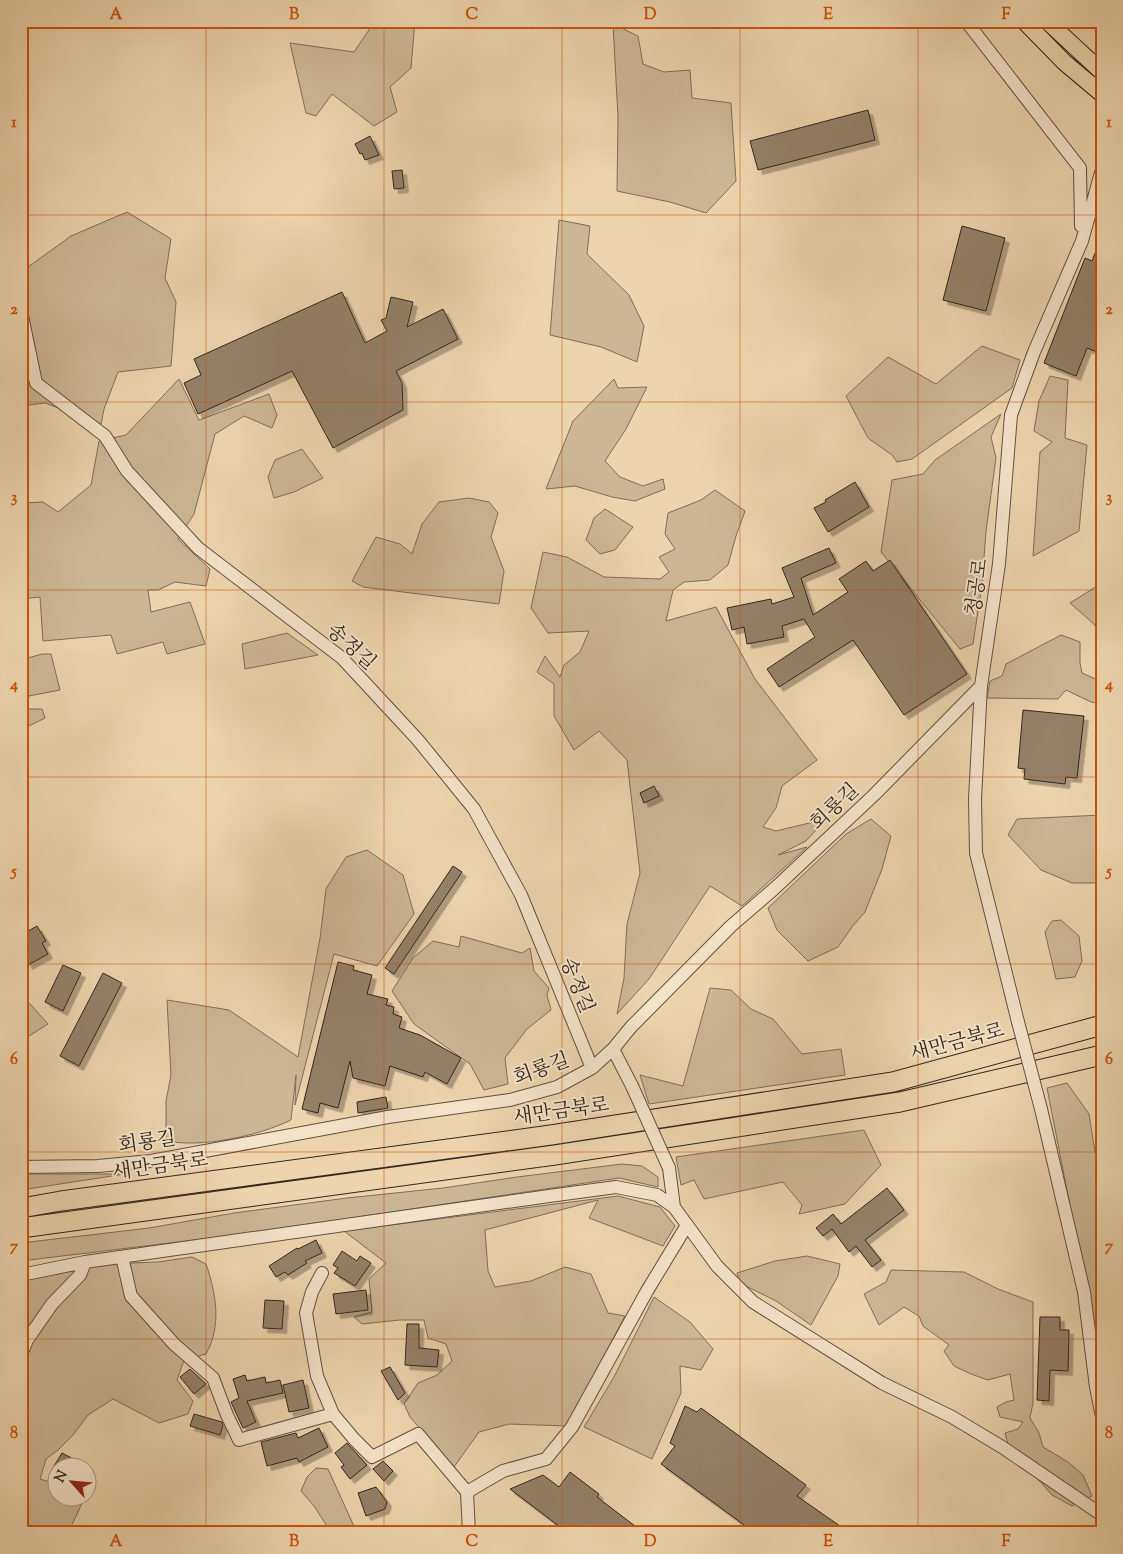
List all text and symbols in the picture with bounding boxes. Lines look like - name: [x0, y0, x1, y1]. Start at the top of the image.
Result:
- text: A: [110, 4, 123, 27]
- text: B: [289, 4, 299, 27]
- text: C: [466, 4, 479, 27]
- text: D: [644, 4, 657, 27]
- text: E: [823, 4, 833, 27]
- text: F: [1002, 4, 1011, 27]
- text: 1: [11, 112, 17, 135]
- text: 1: [1106, 112, 1112, 135]
- text: 2: [10, 299, 18, 322]
- text: 2: [1105, 299, 1113, 322]
- text: 3: [11, 487, 18, 510]
- text: 3: [1106, 487, 1113, 510]
- street label: 청공로: [960, 557, 997, 618]
- street label: 송정길: [319, 618, 382, 678]
- text: 4: [9, 674, 18, 697]
- text: 4: [1104, 674, 1113, 697]
- street label: 회룡길: [805, 777, 867, 838]
- text: 5: [9, 861, 17, 884]
- text: 5: [1104, 861, 1112, 884]
- street label: 송정길: [551, 954, 600, 1018]
- street label: 새만금북로: [907, 1017, 1008, 1070]
- street label: 회룡길: [510, 1047, 574, 1094]
- text: 6: [10, 1049, 18, 1072]
- text: 6: [1105, 1049, 1113, 1072]
- street label: 새만금북로: [511, 1091, 611, 1134]
- street label: 회룡길: [117, 1125, 178, 1162]
- street label: 새만금북로: [110, 1146, 210, 1189]
- text: 7: [10, 1236, 19, 1259]
- text: 7: [1105, 1236, 1114, 1259]
- text: 8: [10, 1423, 18, 1446]
- text: 8: [1105, 1423, 1113, 1446]
- north arrow: [48, 1456, 98, 1506]
- text: N: [51, 1467, 74, 1487]
- text: A: [110, 1531, 123, 1554]
- text: B: [289, 1531, 299, 1554]
- text: C: [466, 1531, 479, 1554]
- text: D: [644, 1531, 657, 1554]
- text: E: [823, 1531, 833, 1554]
- text: F: [1002, 1531, 1011, 1554]

